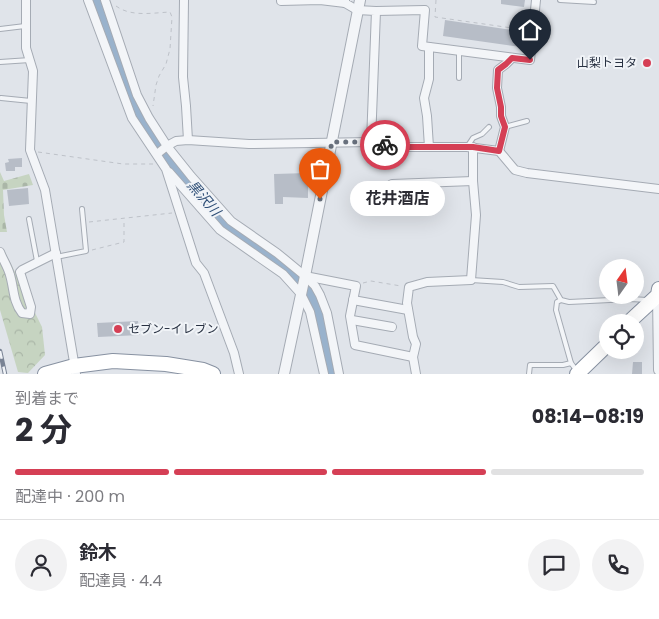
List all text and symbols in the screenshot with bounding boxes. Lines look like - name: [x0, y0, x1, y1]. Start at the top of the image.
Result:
- pin: [509, 9, 551, 60]
- icon: home: [516, 16, 544, 44]
- place label: 山梨トヨタ: [577, 54, 637, 71]
- marker: 山梨トヨタ: [641, 57, 653, 69]
- courier: [360, 120, 410, 170]
- icon: bike: [371, 131, 399, 159]
- pin: [299, 148, 341, 199]
- icon: bag: [306, 155, 334, 183]
- water label: 黒沢川: [183, 176, 227, 222]
- callout: 花井酒店: [350, 182, 445, 216]
- text: 花井酒店: [365, 187, 430, 210]
- north arrow: [599, 259, 644, 304]
- map controls: [599, 259, 644, 359]
- button: locate: [599, 314, 644, 359]
- place label: セブン-イレブン: [128, 320, 219, 337]
- marker: セブン-イレブン: [112, 323, 124, 335]
- text: 到着まで: [15, 387, 79, 410]
- text: 08:14–08:19: [532, 403, 644, 430]
- text: 2 分: [15, 407, 72, 452]
- text: 配達中 · 200 m: [15, 485, 125, 508]
- button: person: [15, 539, 67, 591]
- text: 鈴木: [79, 539, 117, 566]
- button: chat: [528, 539, 580, 591]
- button: phone: [592, 539, 644, 591]
- text: 配達員 · 4.4: [79, 569, 162, 592]

